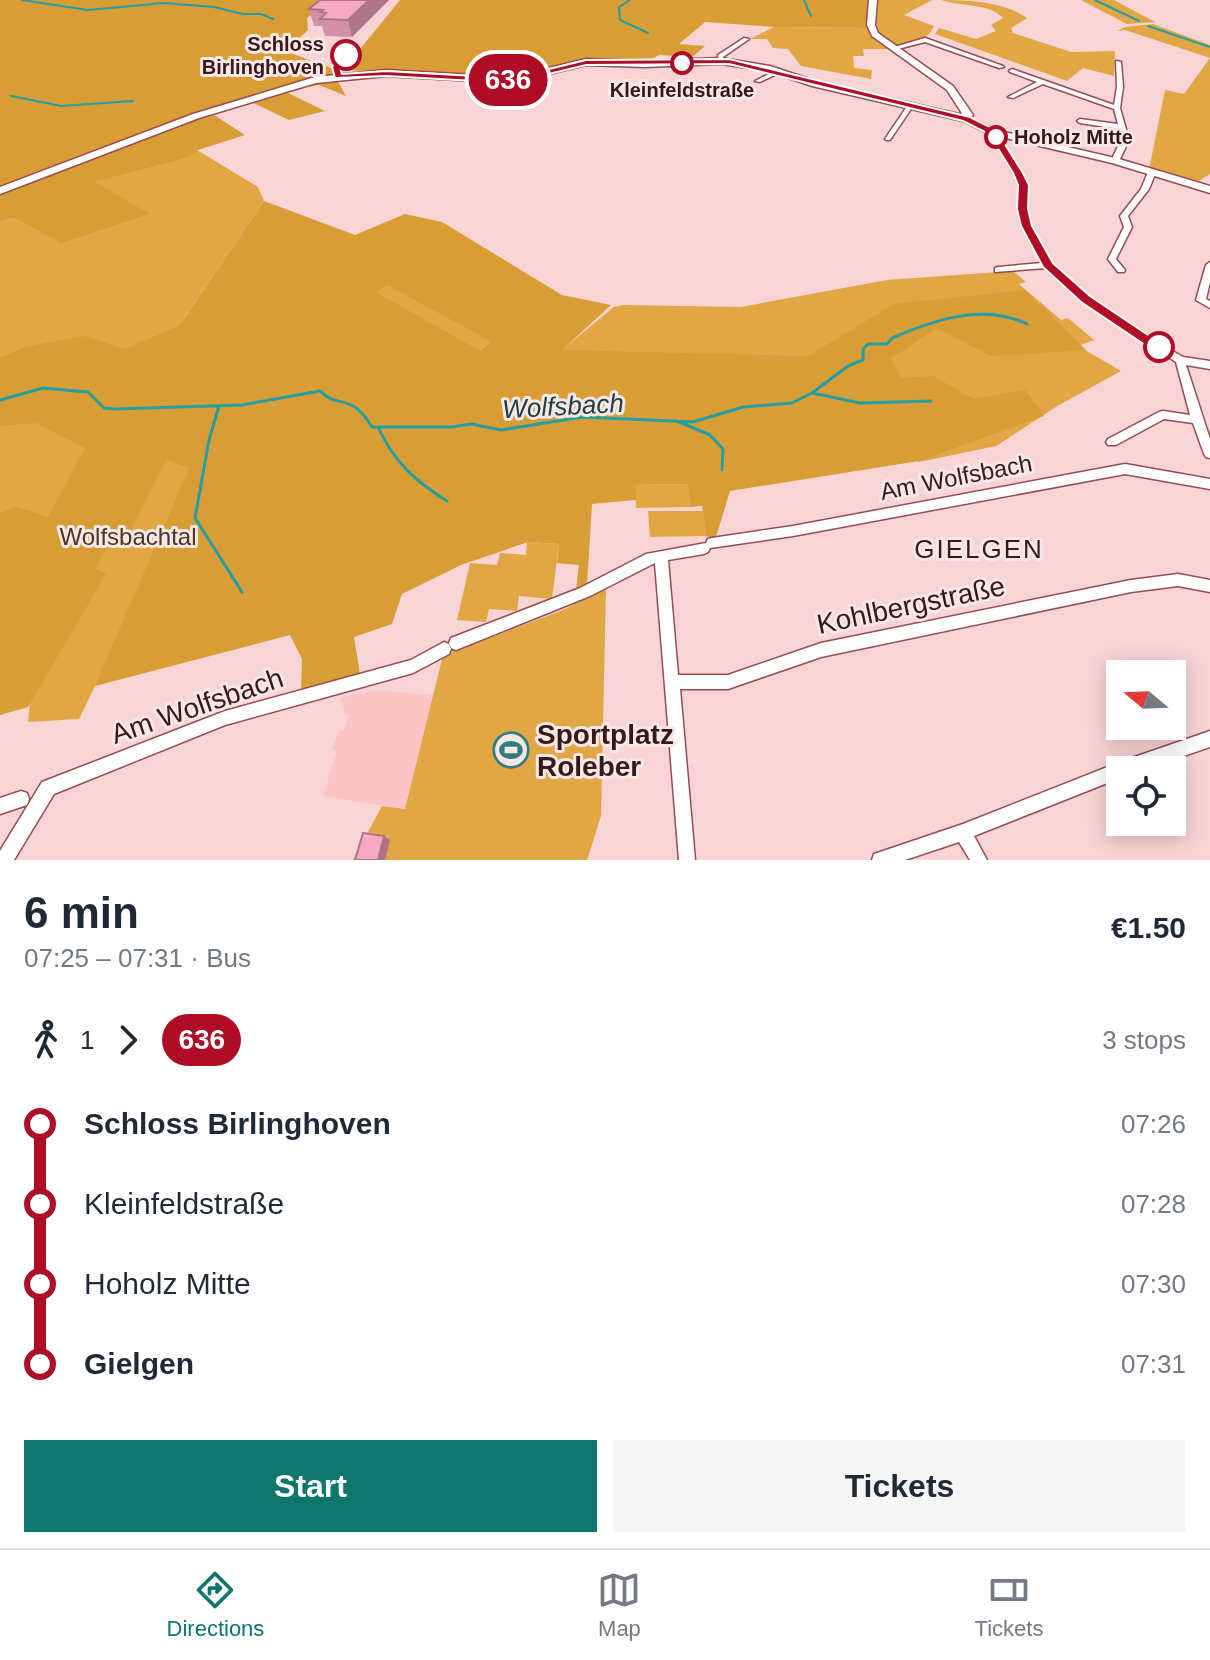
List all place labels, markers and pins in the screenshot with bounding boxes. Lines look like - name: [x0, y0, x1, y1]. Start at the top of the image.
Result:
- place label: Schloss Birlinghoven: [202, 33, 324, 78]
- marker: Schloss Birlinghoven: [331, 40, 361, 70]
- marker: Kleinfeldstraße: [671, 52, 693, 74]
- place label: Kleinfeldstraße: [610, 79, 754, 101]
- marker: Hoholz Mitte: [985, 126, 1007, 148]
- place label: Hoholz Mitte: [1014, 126, 1133, 148]
- unlabelled marker: [1144, 332, 1174, 362]
- place label: Sportplatz Roleber: [537, 719, 674, 782]
- sports icon: Sportplatz Roleber: [492, 731, 530, 769]

